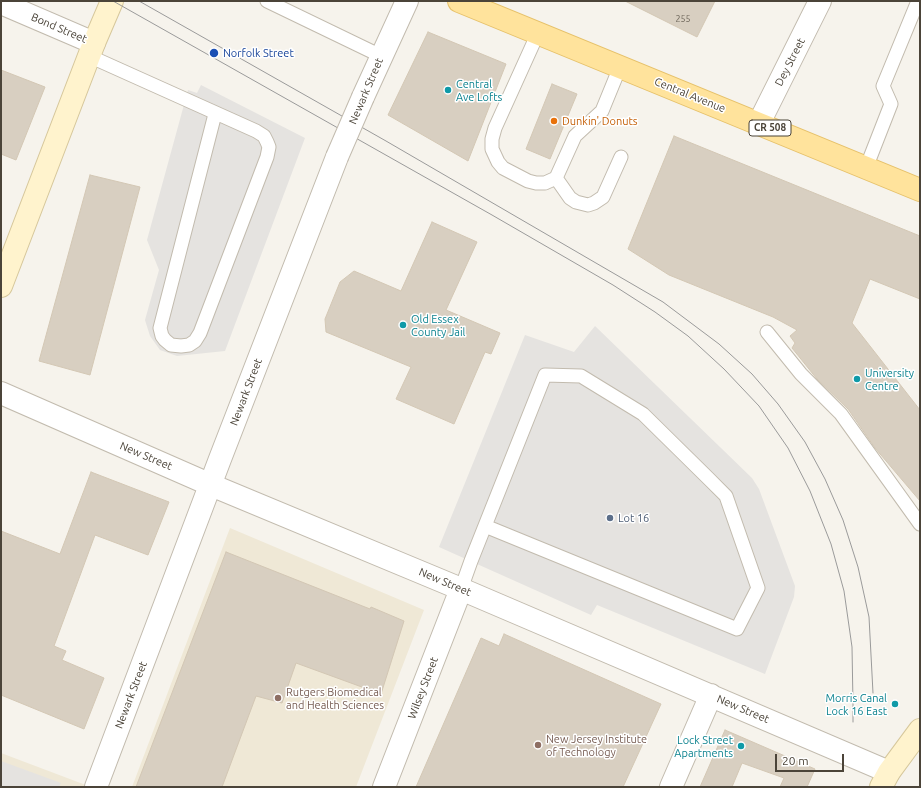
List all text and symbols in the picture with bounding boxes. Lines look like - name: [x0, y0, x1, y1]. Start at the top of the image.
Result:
- street label: Bond Street: [29, 10, 89, 46]
- house number: 255: [675, 14, 691, 24]
- street label: Dey Street: [772, 36, 808, 88]
- place label: Norfolk Street: [223, 46, 294, 60]
- marker: Norfolk Street: [208, 47, 220, 59]
- street label: Newark Street: [346, 56, 386, 126]
- street label: Central Avenue: [652, 75, 728, 115]
- place label: Central Ave Lofts: [456, 77, 502, 103]
- marker: Central Ave Lofts: [443, 85, 453, 95]
- place label: Dunkin' Donuts: [562, 114, 638, 128]
- marker: Dunkin' Donuts: [549, 116, 559, 126]
- road number: CR 508: [749, 120, 791, 136]
- place label: Old Essex County Jail: [411, 312, 466, 338]
- marker: Old Essex County Jail: [398, 320, 408, 330]
- street label: Newark Street: [227, 356, 265, 428]
- place label: University Centre: [865, 366, 914, 392]
- marker: University Centre: [852, 374, 862, 384]
- street label: New Street: [118, 439, 174, 473]
- place label: Lot 16: [618, 511, 649, 525]
- marker: Lot 16: [605, 513, 615, 523]
- street label: New Street: [417, 565, 473, 599]
- street label: Wilsey Street: [405, 655, 441, 721]
- street label: Newark Street: [112, 659, 150, 731]
- place label: Rutgers Biomedical and Health Sciences: [286, 685, 384, 711]
- place label: Morris Canal Lock 16 East: [825, 691, 887, 717]
- street label: New Street: [715, 692, 771, 726]
- marker: Rutgers Biomedical and Health Sciences: [273, 693, 283, 703]
- marker: Morris Canal Lock 16 East: [890, 699, 900, 709]
- place label: New Jersey Institute of Technology: [546, 732, 647, 758]
- place label: Lock Street Apartments: [674, 733, 733, 759]
- marker: New Jersey Institute of Technology: [533, 740, 543, 750]
- marker: Lock Street Apartments: [736, 741, 746, 751]
- scale bar: [777, 746, 846, 772]
- text: 20 m: [782, 754, 809, 767]

